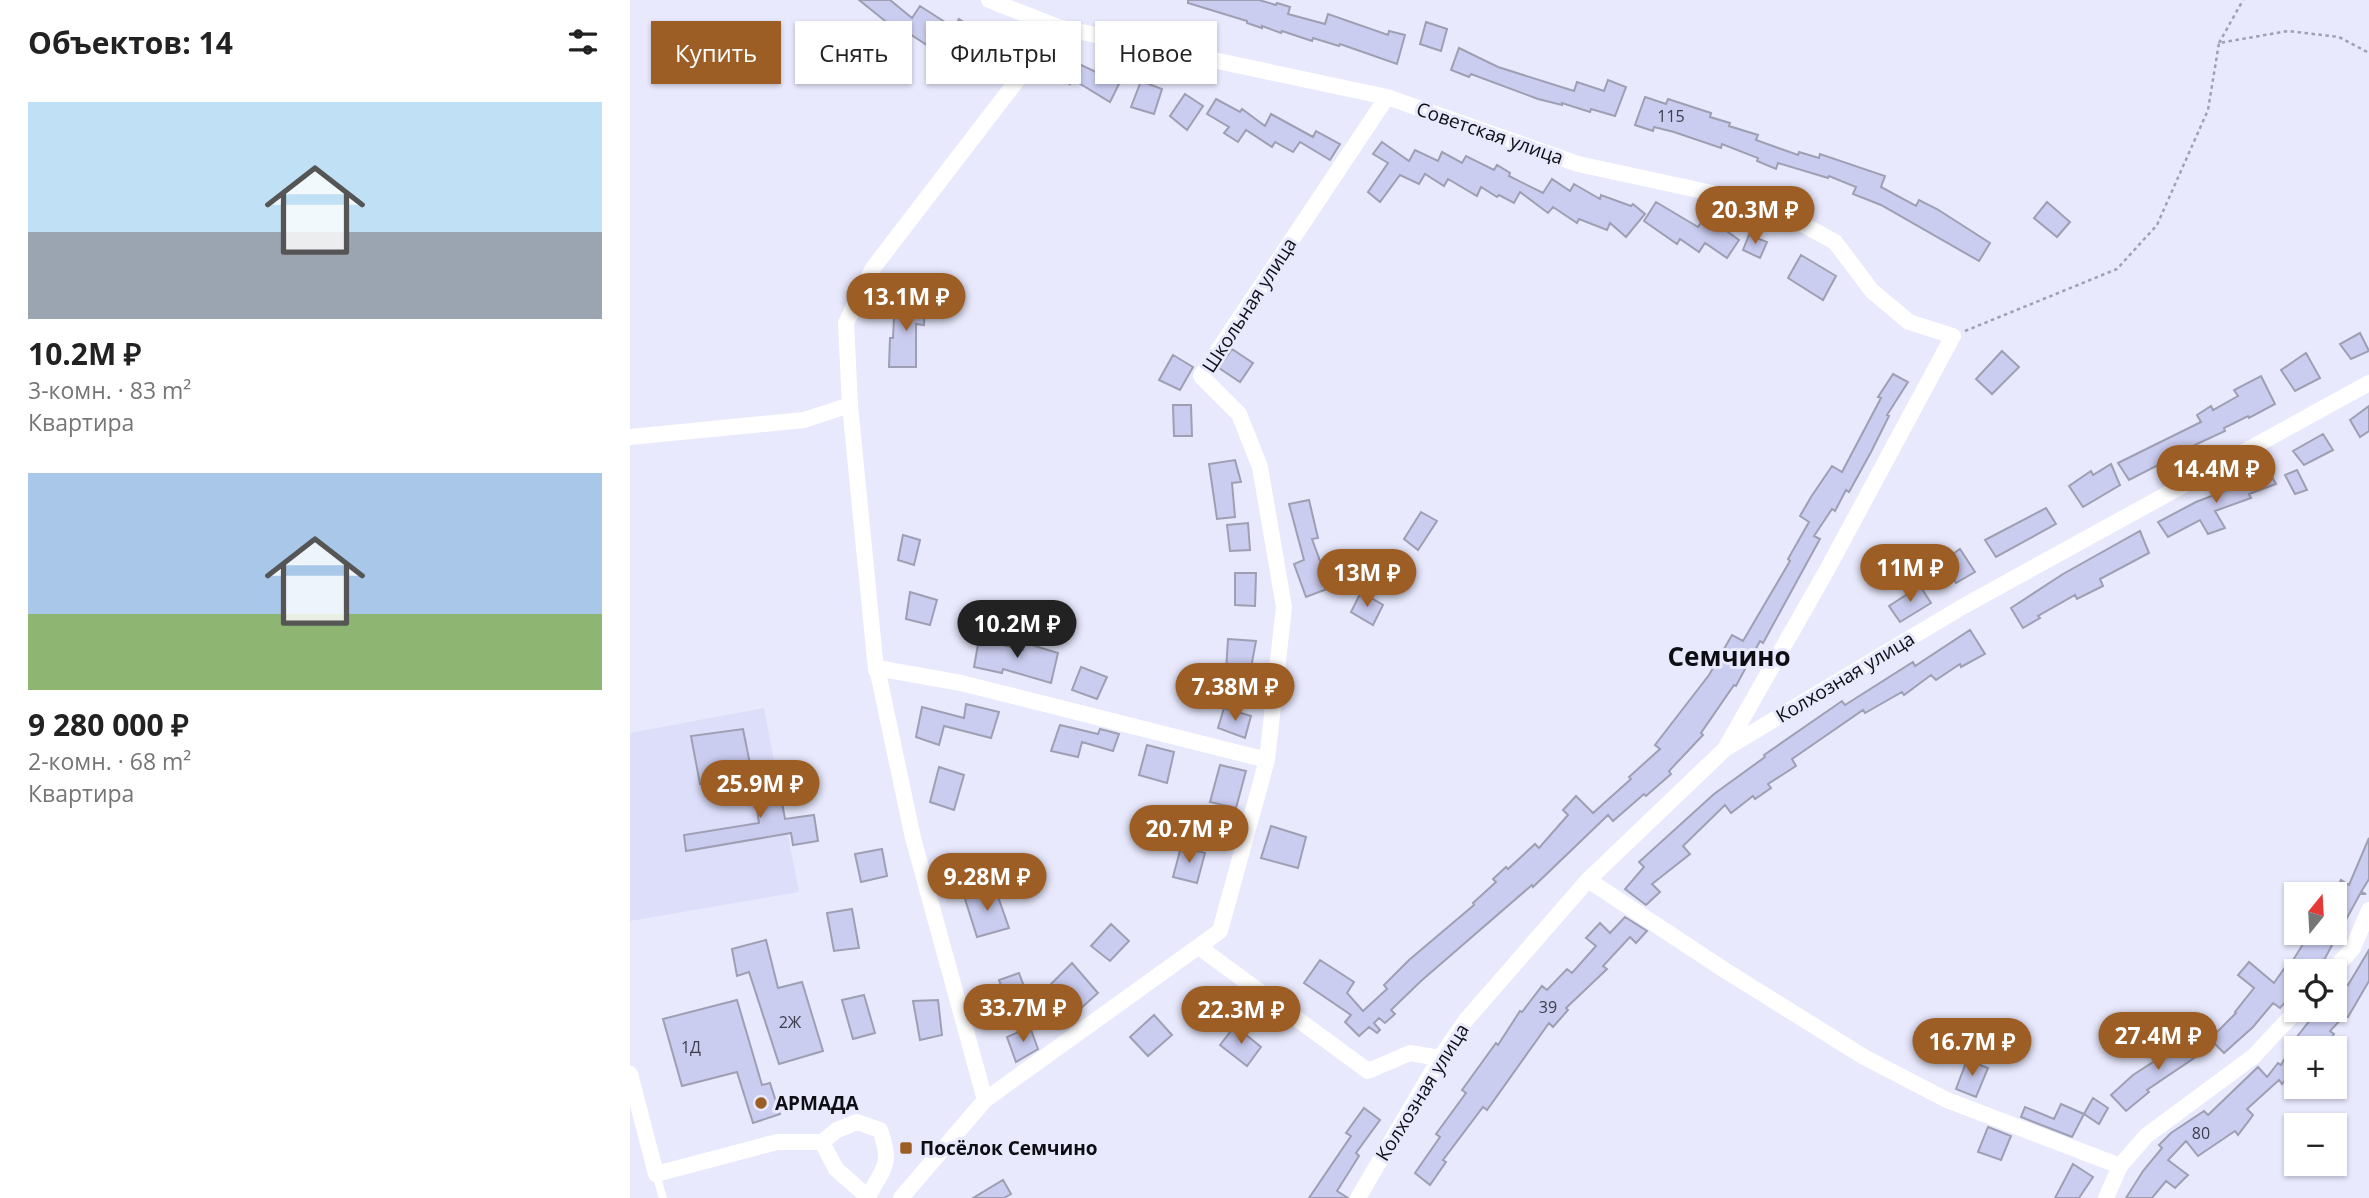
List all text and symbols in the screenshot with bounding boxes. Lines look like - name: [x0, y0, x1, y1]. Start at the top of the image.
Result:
- chip: Купить: [651, 21, 781, 84]
- chip: Снять: [795, 21, 912, 84]
- chip: Фильтры: [926, 21, 1081, 84]
- chip: Новое: [1095, 21, 1217, 84]
- text: Объектов: 14: [28, 22, 233, 63]
- icon: filters: [564, 23, 602, 61]
- street label: Советская улица: [1413, 96, 1567, 170]
- house number: 115: [1657, 105, 1685, 127]
- icon: home: [252, 147, 378, 273]
- pin: 20.3M ₽: [1690, 187, 1820, 246]
- text: 20.3M ₽: [1711, 193, 1799, 225]
- street label: Школьная улица: [1196, 233, 1302, 377]
- pin: 13.1M ₽: [841, 274, 971, 333]
- text: 13.1M ₽: [862, 280, 950, 312]
- text: 10.2M ₽: [28, 333, 142, 374]
- text: 3-комн. · 83 m²: [28, 374, 191, 406]
- text: Квартира: [28, 406, 134, 438]
- pin: 14.4M ₽: [2151, 446, 2281, 505]
- text: 14.4M ₽: [2172, 452, 2260, 484]
- icon: home: [252, 518, 378, 644]
- pin: 11M ₽: [1861, 544, 1959, 604]
- pin: 13M ₽: [1318, 550, 1416, 609]
- text: 11M ₽: [1876, 551, 1944, 583]
- text: 13M ₽: [1333, 556, 1401, 588]
- pin: 10.2M ₽: [952, 600, 1082, 660]
- text: 10.2M ₽: [973, 607, 1061, 639]
- street label: Колхозная улица: [1771, 625, 1919, 729]
- district label: Семчино: [1668, 638, 1790, 674]
- pin: 7.38M ₽: [1170, 664, 1300, 723]
- text: 7.38M ₽: [1191, 670, 1279, 702]
- text: 9 280 000 ₽: [28, 704, 189, 745]
- text: 2-комн. · 68 m²: [28, 745, 191, 777]
- pin: 25.9M ₽: [695, 760, 825, 820]
- text: 25.9M ₽: [716, 767, 804, 799]
- text: Квартира: [28, 777, 134, 809]
- pin: 20.7M ₽: [1124, 806, 1254, 865]
- text: 20.7M ₽: [1145, 812, 1233, 844]
- pin: 9.28M ₽: [922, 853, 1052, 913]
- text: 9.28M ₽: [943, 860, 1031, 892]
- north arrow: [2284, 882, 2347, 945]
- map controls: [2284, 882, 2347, 1176]
- button: locate: [2284, 959, 2347, 1022]
- pin: 33.7M ₽: [958, 984, 1088, 1044]
- pin: 22.3M ₽: [1176, 986, 1306, 1046]
- text: 33.7M ₽: [979, 991, 1067, 1023]
- text: 22.3M ₽: [1197, 993, 1285, 1025]
- house number: 39: [1539, 996, 1557, 1018]
- house number: 2Ж: [779, 1011, 802, 1033]
- pin: 27.4M ₽: [2093, 1012, 2223, 1072]
- street label: Колхозная улица: [1369, 1018, 1475, 1166]
- pin: 16.7M ₽: [1907, 1018, 2037, 1078]
- text: 27.4M ₽: [2114, 1019, 2202, 1051]
- text: 16.7M ₽: [1928, 1025, 2016, 1057]
- house number: 1Д: [681, 1036, 701, 1058]
- button: +: [2284, 1036, 2347, 1099]
- place label: АРМАДА: [775, 1090, 860, 1116]
- marker: АРМАДА: [753, 1095, 769, 1111]
- button: −: [2284, 1113, 2347, 1176]
- house number: 80: [2192, 1122, 2210, 1144]
- place label: Посёлок Семчино: [920, 1135, 1098, 1161]
- marker: Посёлок Семчино: [898, 1140, 914, 1156]

